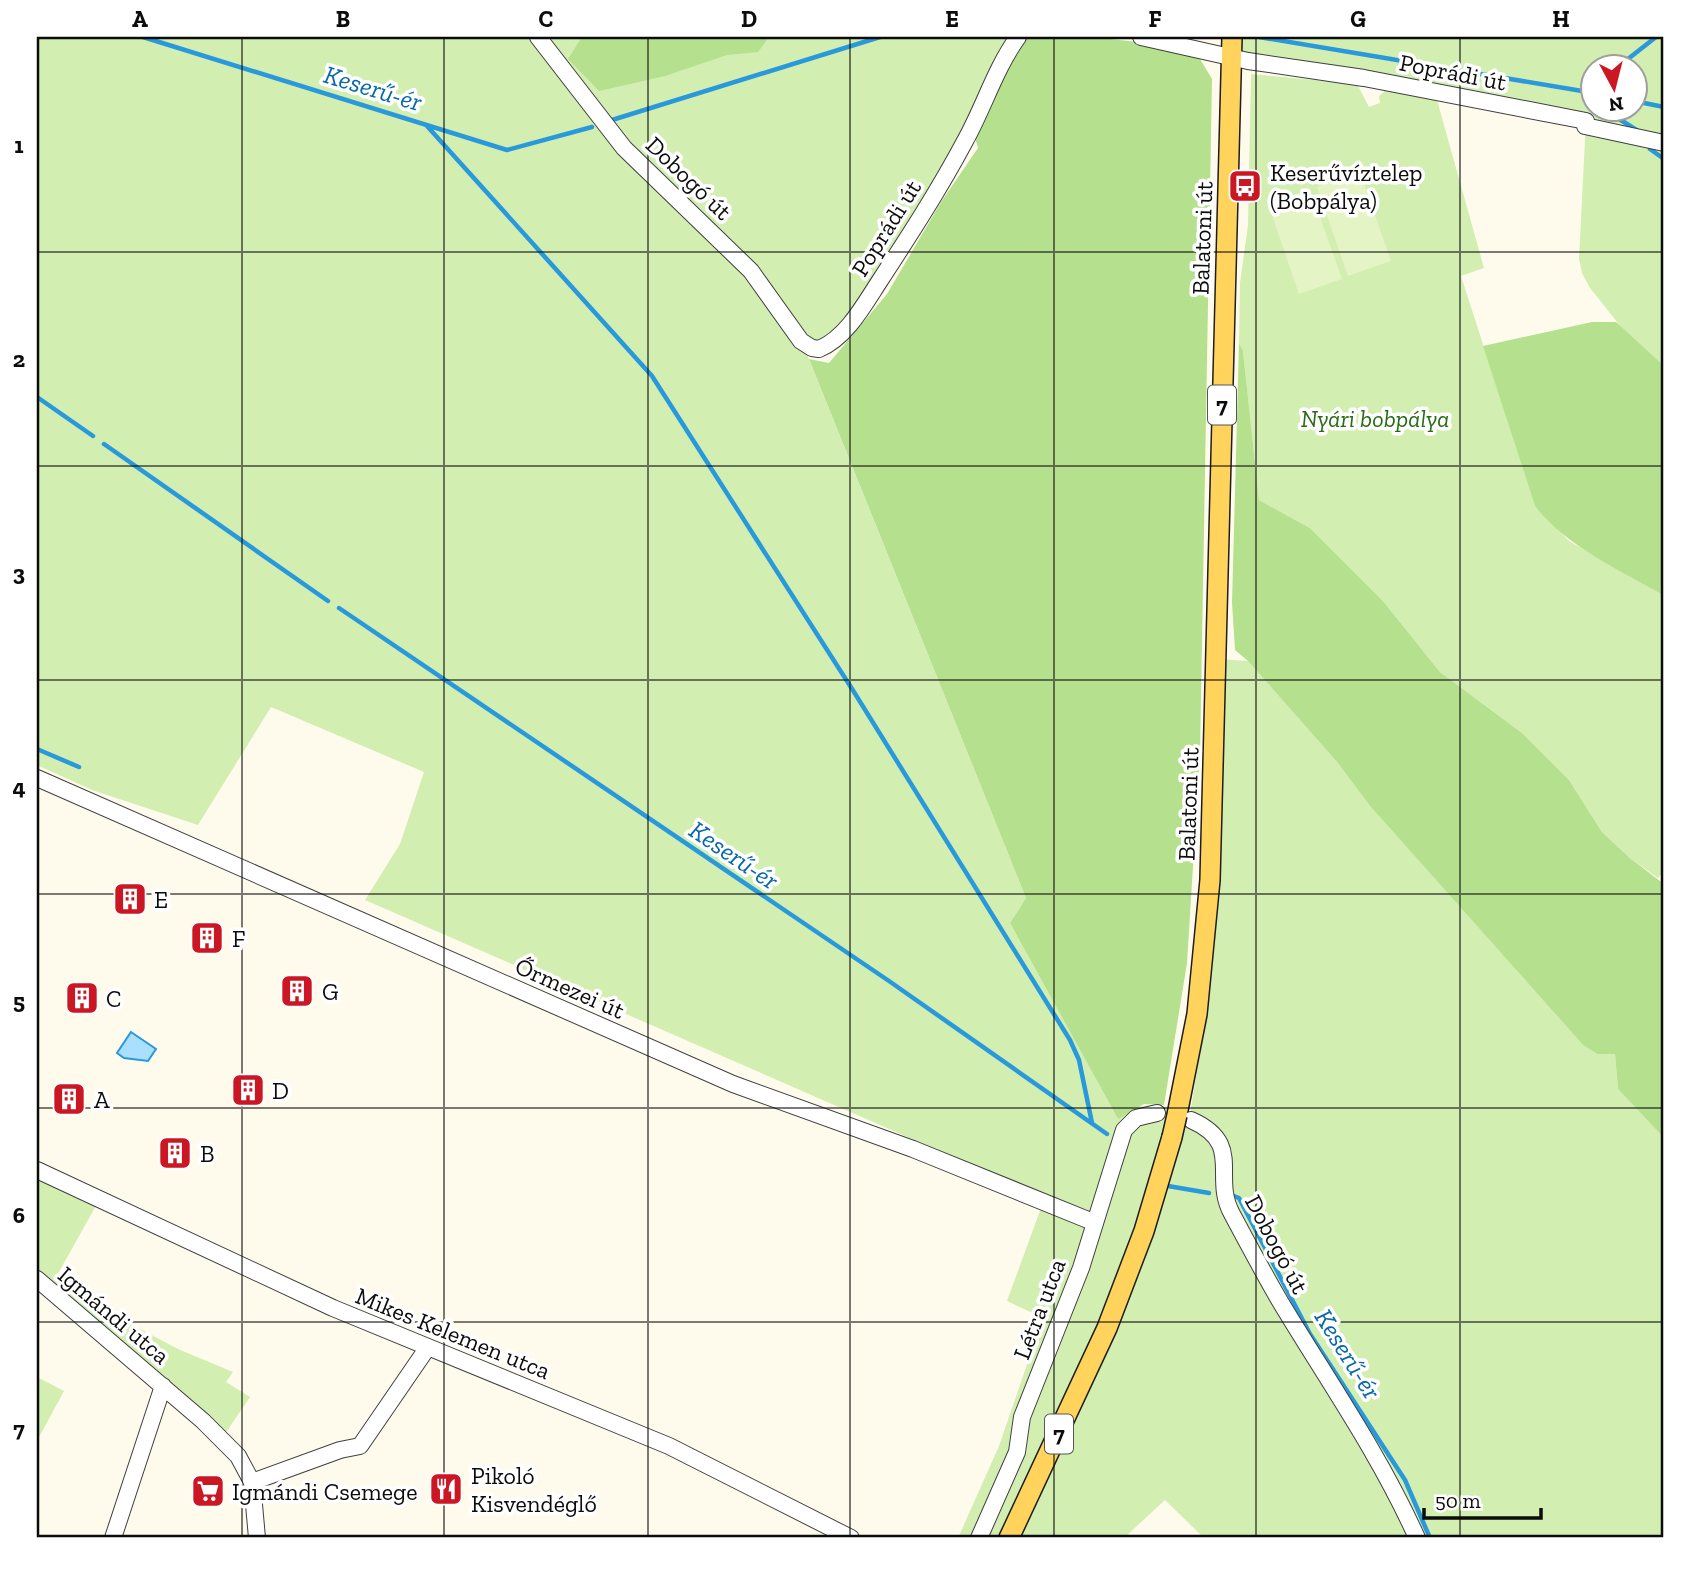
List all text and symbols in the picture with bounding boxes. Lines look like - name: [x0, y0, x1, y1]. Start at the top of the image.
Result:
- text: A: [132, 5, 148, 33]
- text: B: [336, 5, 350, 33]
- text: C: [539, 5, 553, 33]
- text: D: [741, 5, 757, 33]
- text: E: [945, 5, 959, 33]
- text: F: [1148, 5, 1162, 33]
- text: G: [1350, 5, 1366, 33]
- text: H: [1552, 5, 1570, 33]
- street label: Poprádi út: [1397, 47, 1509, 97]
- north arrow: [1578, 52, 1648, 122]
- water label: Keserű-ér: [320, 58, 426, 118]
- text: N: [1607, 92, 1625, 117]
- street label: Dobogó út: [640, 130, 738, 226]
- text: 1: [14, 131, 24, 159]
- place label: Keserűvíztelep (Bobpálya): [1270, 158, 1422, 215]
- bus stop icon: Keserűvíztelep (Bobpálya): [1226, 167, 1264, 205]
- street label: Poprádi út: [845, 174, 927, 282]
- street label: Balatoni út: [1186, 181, 1218, 295]
- text: 2: [13, 345, 25, 373]
- road number: 7: [1208, 386, 1236, 424]
- park label: Nyári bobpálya: [1301, 404, 1449, 433]
- text: 3: [13, 559, 25, 587]
- street label: Balatoni út: [1172, 747, 1204, 861]
- text: 4: [12, 773, 26, 801]
- water label: Keserű-ér: [683, 814, 785, 896]
- building icon: E: [111, 880, 149, 918]
- place label: E: [154, 885, 168, 914]
- building icon: F: [188, 919, 226, 957]
- place label: F: [232, 924, 245, 953]
- street label: Őrmezei út: [511, 951, 629, 1025]
- building icon: G: [278, 972, 316, 1010]
- place label: G: [322, 977, 339, 1006]
- building icon: C: [63, 979, 101, 1017]
- place label: C: [106, 984, 122, 1013]
- text: 5: [13, 987, 25, 1015]
- building icon: D: [229, 1071, 267, 1109]
- place label: D: [272, 1076, 289, 1105]
- building icon: A: [50, 1080, 88, 1118]
- place label: A: [94, 1085, 110, 1114]
- building icon: B: [156, 1134, 194, 1172]
- place label: B: [200, 1139, 215, 1168]
- street label: Dobogó út: [1239, 1190, 1315, 1298]
- text: 6: [13, 1201, 25, 1229]
- street label: Létra utca: [1007, 1254, 1072, 1363]
- street label: Igmándi utca: [52, 1260, 176, 1370]
- street label: Mikes Kelemen utca: [351, 1281, 555, 1385]
- water label: Keserű-ér: [1308, 1303, 1388, 1405]
- road number: 7: [1045, 1414, 1073, 1454]
- text: 7: [13, 1415, 25, 1443]
- place label: Pikoló Kisvendéglő: [471, 1461, 597, 1518]
- restaurant icon: Pikoló Kisvendéglő: [427, 1470, 465, 1508]
- supermarket icon: Igmándi Csemege: [189, 1472, 227, 1510]
- place label: Igmándi Csemege: [232, 1477, 417, 1506]
- scale bar: [1424, 1477, 1542, 1521]
- text: 50 m: [1435, 1488, 1481, 1513]

